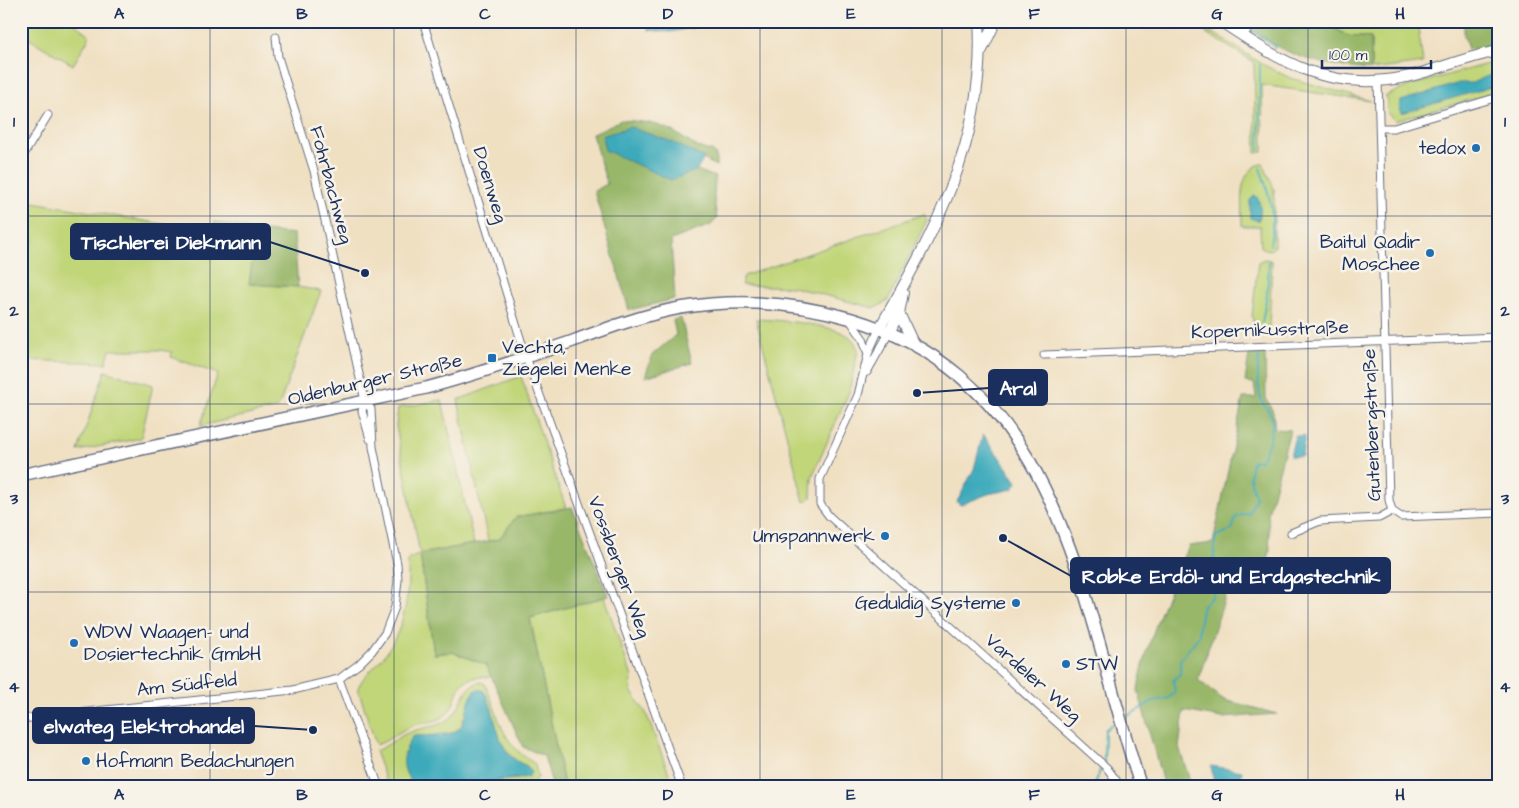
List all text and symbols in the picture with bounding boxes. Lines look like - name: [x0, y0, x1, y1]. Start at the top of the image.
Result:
- text: A: [114, 3, 125, 25]
- text: B: [296, 3, 308, 25]
- text: C: [479, 3, 491, 25]
- text: D: [663, 3, 674, 25]
- text: E: [846, 3, 856, 25]
- text: F: [1028, 3, 1040, 25]
- text: G: [1211, 3, 1223, 25]
- text: H: [1395, 3, 1405, 25]
- scale bar: [1322, 38, 1430, 70]
- text: 100 m: [1329, 45, 1368, 66]
- text: 1: [13, 111, 16, 133]
- text: 1: [1504, 111, 1507, 133]
- street label: Fohrbachweg: [301, 123, 360, 247]
- place label: tedox: [1419, 135, 1466, 162]
- marker: tedox: [1470, 142, 1482, 154]
- street label: Doenweg: [465, 144, 514, 227]
- callout: Tischlerei Diekmann: [71, 224, 270, 259]
- text: Tischlerei Diekmann: [80, 229, 261, 257]
- place label: Baitul Qadir Moschee: [1320, 229, 1421, 278]
- marker: Baitul Qadir Moschee: [1424, 247, 1436, 259]
- text: 2: [8, 300, 19, 322]
- text: 2: [1499, 300, 1510, 322]
- street label: Kopernikusstraße: [1191, 314, 1349, 346]
- place label: Vechta, Ziegelei Menke: [502, 334, 631, 384]
- street label: Oldenburger Straße: [285, 347, 465, 414]
- street label: Gutenbergstraße: [1356, 348, 1389, 502]
- marker: Vechta, Ziegelei Menke: [486, 352, 498, 364]
- callout: Aral: [989, 370, 1047, 405]
- text: Aral: [999, 375, 1037, 403]
- text: 3: [9, 488, 19, 510]
- text: 3: [1500, 488, 1510, 510]
- street label: Vossberger Weg: [580, 492, 657, 642]
- place label: Umspannwerk: [753, 523, 875, 550]
- marker: Umspannwerk: [879, 530, 891, 542]
- callout: Robke Erdöl- und Erdgastechnik: [1071, 558, 1390, 593]
- text: Robke Erdöl- und Erdgastechnik: [1082, 563, 1381, 592]
- place label: Geduldig Systeme: [855, 590, 1006, 618]
- marker: Geduldig Systeme: [1010, 597, 1022, 609]
- place label: WDW Waagen- und Dosiertechnik GmbH: [84, 619, 261, 668]
- street label: Vardeler Weg: [978, 627, 1087, 730]
- marker: WDW Waagen- und Dosiertechnik GmbH: [68, 637, 80, 649]
- place label: STW: [1076, 651, 1118, 678]
- marker: STW: [1060, 658, 1072, 670]
- street label: Am Südfeld: [136, 666, 239, 704]
- text: 4: [9, 676, 20, 698]
- text: 4: [1500, 676, 1511, 698]
- callout: elwateg Elektrohandel: [33, 708, 254, 743]
- text: elwateg Elektrohandel: [44, 713, 244, 742]
- place label: Hofmann Bedachungen: [96, 748, 294, 776]
- marker: Hofmann Bedachungen: [80, 755, 92, 767]
- text: A: [114, 784, 125, 806]
- text: B: [296, 784, 308, 806]
- text: C: [479, 784, 491, 806]
- text: D: [663, 784, 674, 806]
- text: E: [846, 784, 856, 806]
- text: F: [1028, 784, 1040, 806]
- text: G: [1211, 784, 1223, 806]
- text: H: [1395, 784, 1405, 806]

